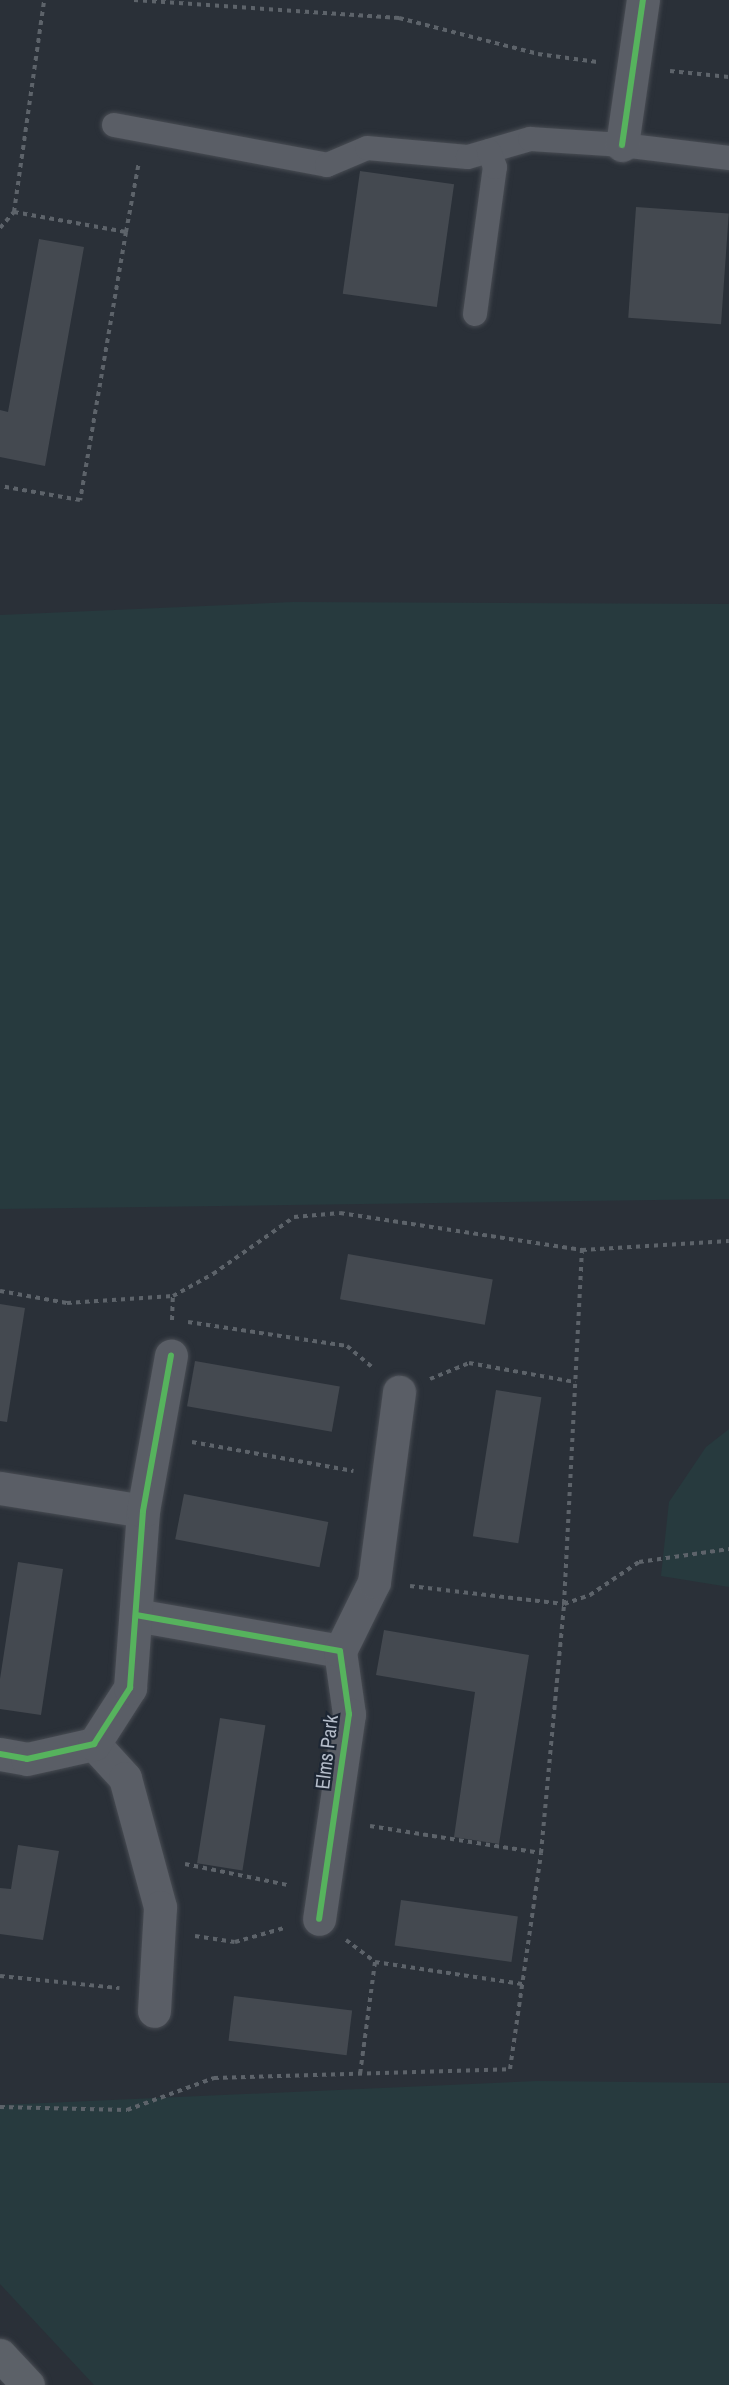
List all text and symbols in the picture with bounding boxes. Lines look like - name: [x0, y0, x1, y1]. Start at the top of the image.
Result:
- street label: Elms Park: [310, 1713, 342, 1791]

